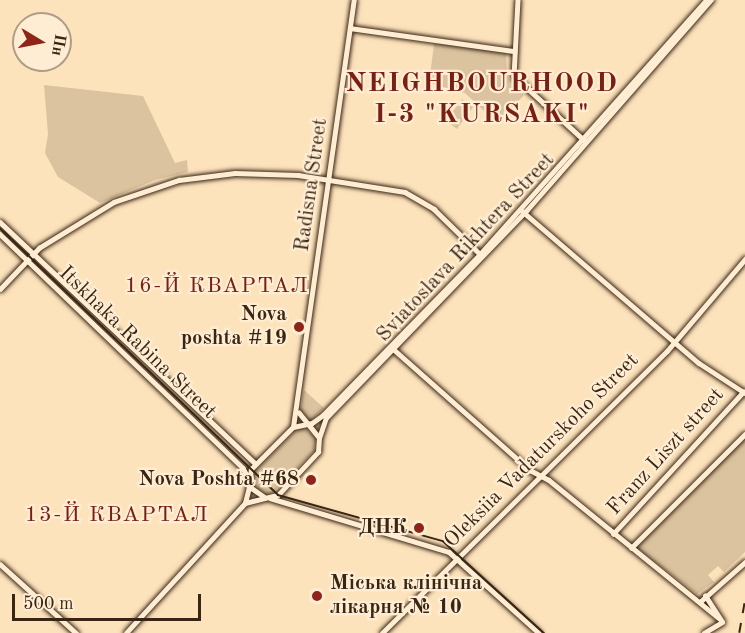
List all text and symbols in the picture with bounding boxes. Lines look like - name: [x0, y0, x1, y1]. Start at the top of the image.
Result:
- north arrow: [12, 12, 72, 72]
- text: Пн: [48, 33, 68, 57]
- district label: NEIGHBOURHOOD I-3 "KURSAKI": [345, 67, 619, 130]
- street label: Radisna Street: [290, 117, 334, 253]
- street label: Sviatoslava Rikhtera Street: [372, 148, 560, 348]
- street label: Itskhaka Rabina Street: [53, 261, 221, 425]
- district label: 16-Й КВАРТАЛ: [125, 274, 309, 300]
- place label: Nova poshta #19: [181, 302, 287, 352]
- marker: Nova poshta #19: [292, 320, 306, 334]
- street label: Oleksiia Vadaturskoho Street: [439, 348, 645, 554]
- street label: Franz Liszt street: [602, 383, 730, 521]
- place label: Nova Poshta #68: [138, 467, 299, 493]
- marker: Nova Poshta #68: [304, 473, 318, 487]
- district label: 13-Й КВАРТАЛ: [25, 503, 209, 529]
- place label: ДНК: [359, 515, 407, 541]
- marker: ДНК: [412, 521, 426, 535]
- place label: Міська клінічна лікарня № 10: [330, 571, 482, 621]
- scale bar: [15, 582, 204, 620]
- marker: Міська клінічна лікарня № 10: [308, 587, 326, 605]
- text: 500 m: [23, 595, 74, 613]

